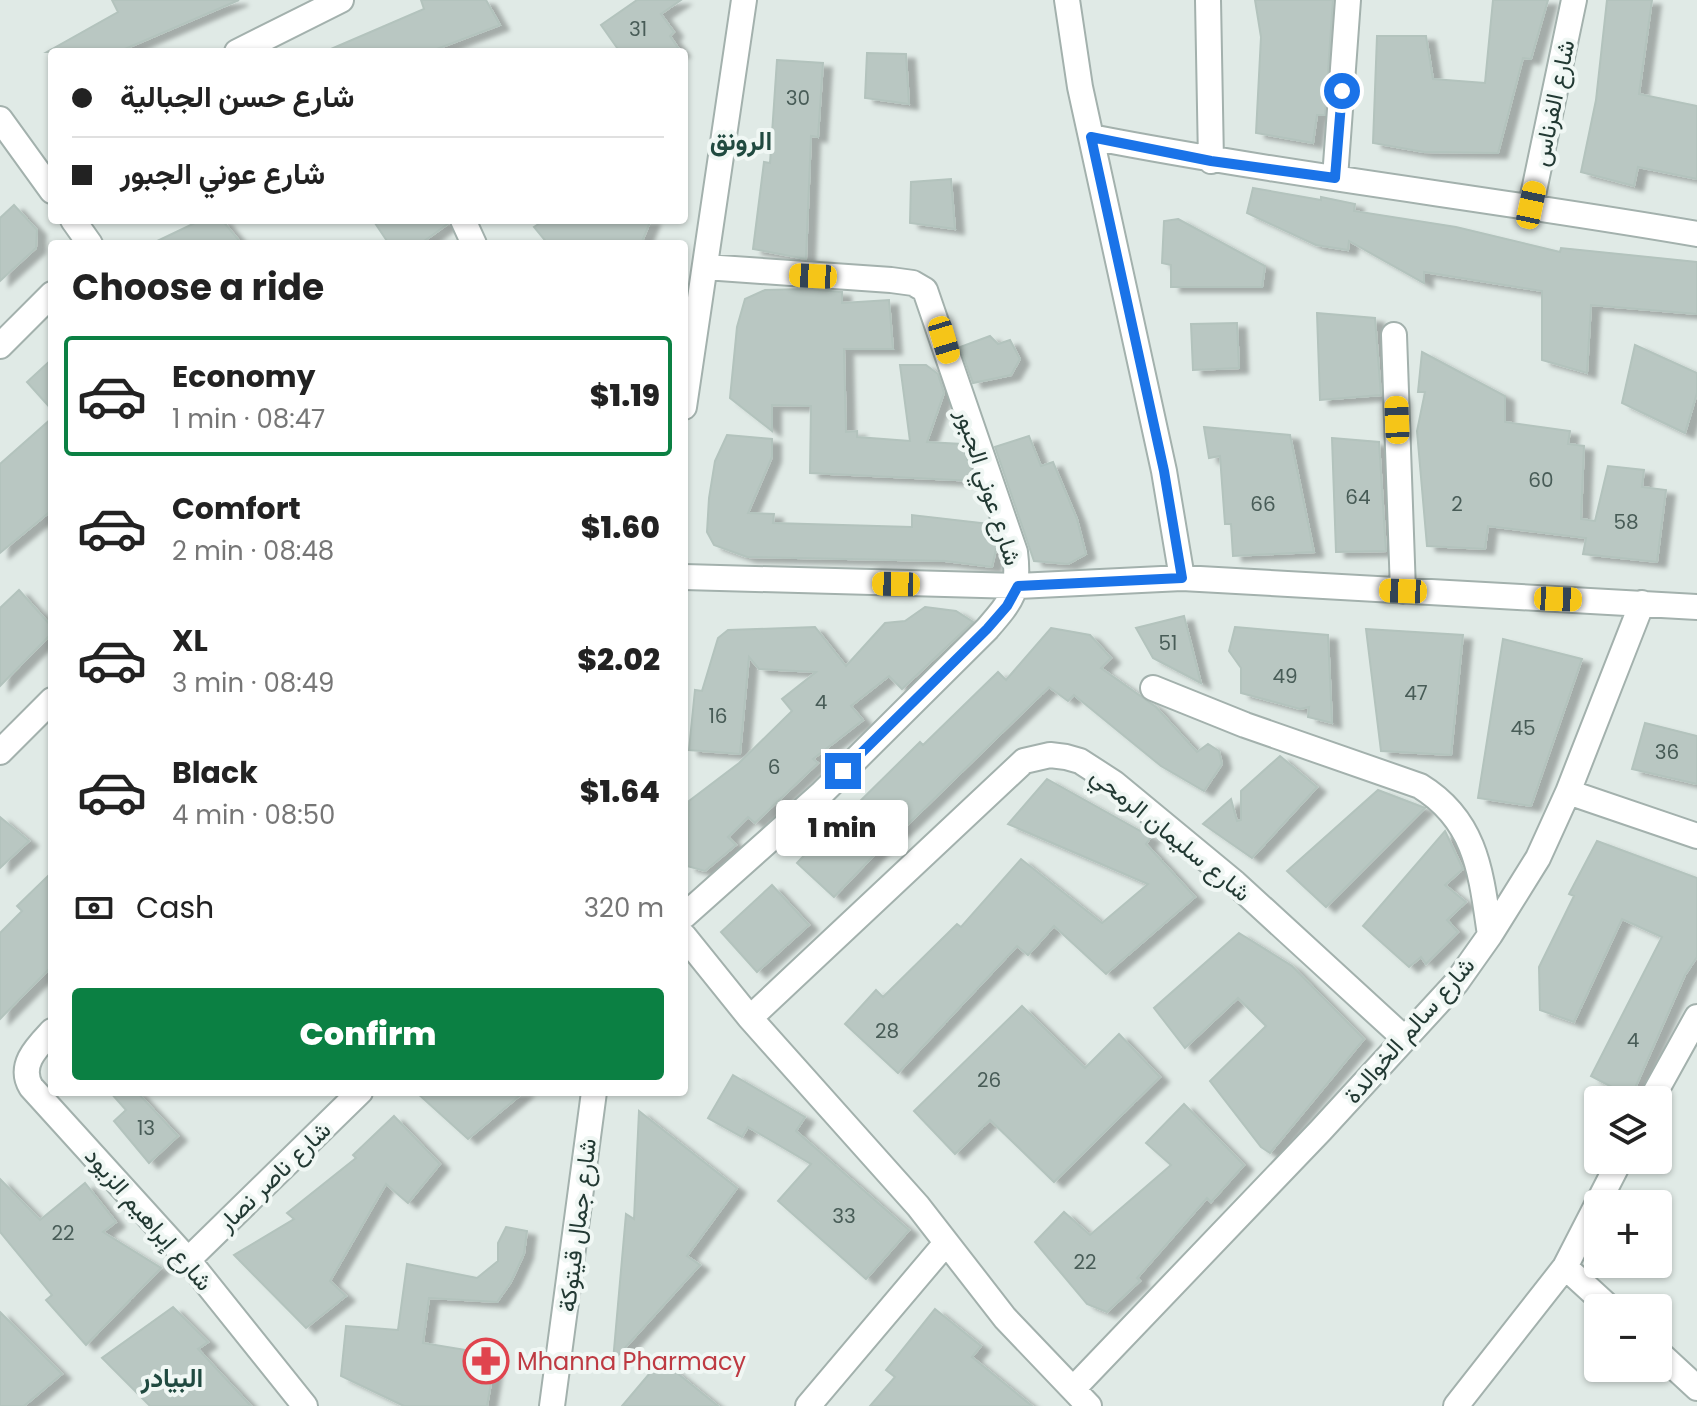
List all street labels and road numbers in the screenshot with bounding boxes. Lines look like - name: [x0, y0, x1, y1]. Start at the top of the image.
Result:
- street label: شارع الفرناس: [1524, 37, 1582, 169]
- street label: شارع عوني الجبور: [945, 404, 1030, 570]
- street label: شارع سليمان الرمحي: [1082, 759, 1258, 911]
- street label: شارع سالم الخوالدة: [1336, 950, 1482, 1110]
- street label: شارع ناصر نصار: [209, 1114, 338, 1239]
- street label: شارع جمال قيتوكة: [550, 1136, 604, 1314]
- street label: شارع إبراهيم الزيود: [77, 1140, 221, 1298]

